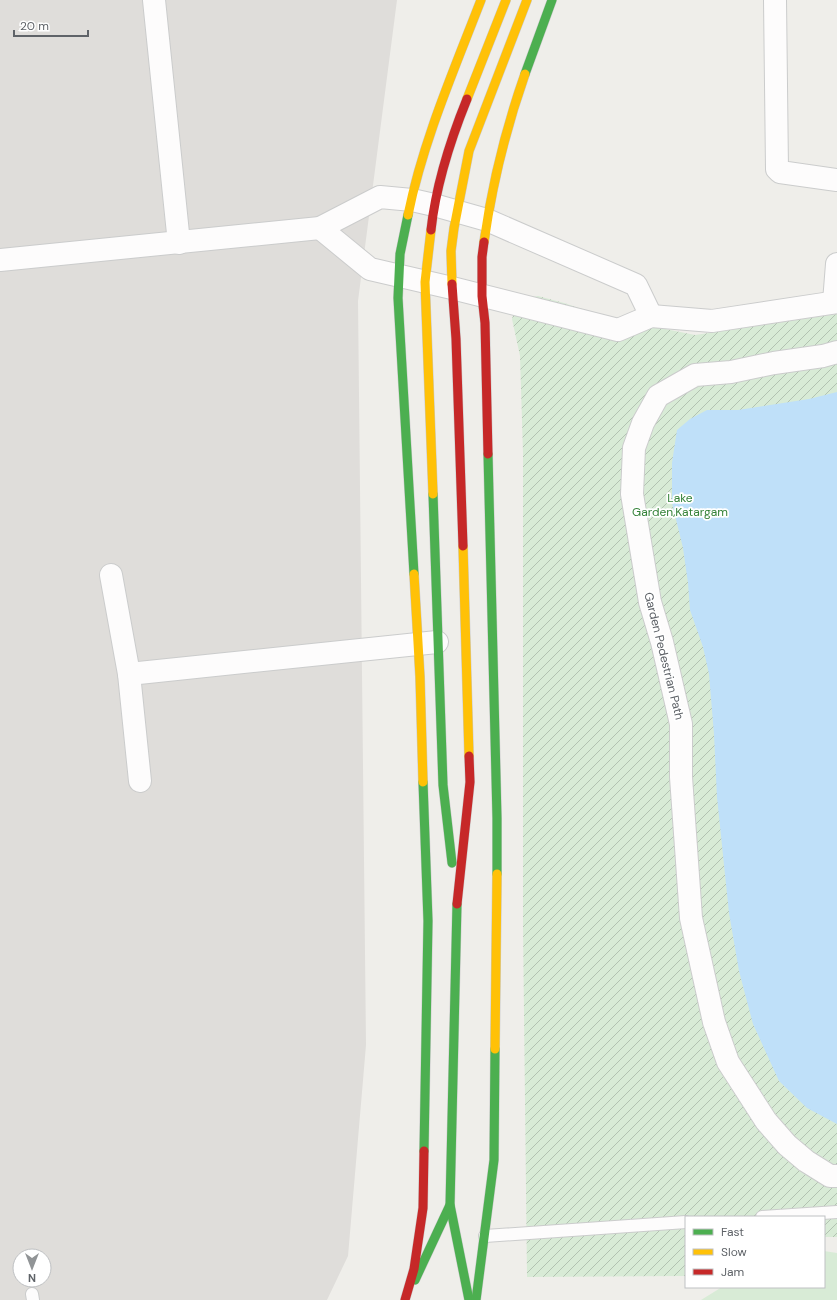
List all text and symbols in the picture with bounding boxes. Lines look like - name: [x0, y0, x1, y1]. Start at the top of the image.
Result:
- scale bar: [14, 12, 88, 38]
- text: 20 m: [20, 18, 49, 34]
- park label: Lake Garden,Katargam: [632, 490, 728, 520]
- street label: Garden Pedestrian Path: [640, 590, 688, 722]
- legend: [685, 1216, 825, 1288]
- text: Fast: [721, 1224, 744, 1240]
- text: Slow: [721, 1244, 747, 1260]
- north arrow: [12, 1248, 52, 1288]
- text: Jam: [721, 1264, 744, 1280]
- text: N: [28, 1271, 36, 1285]

